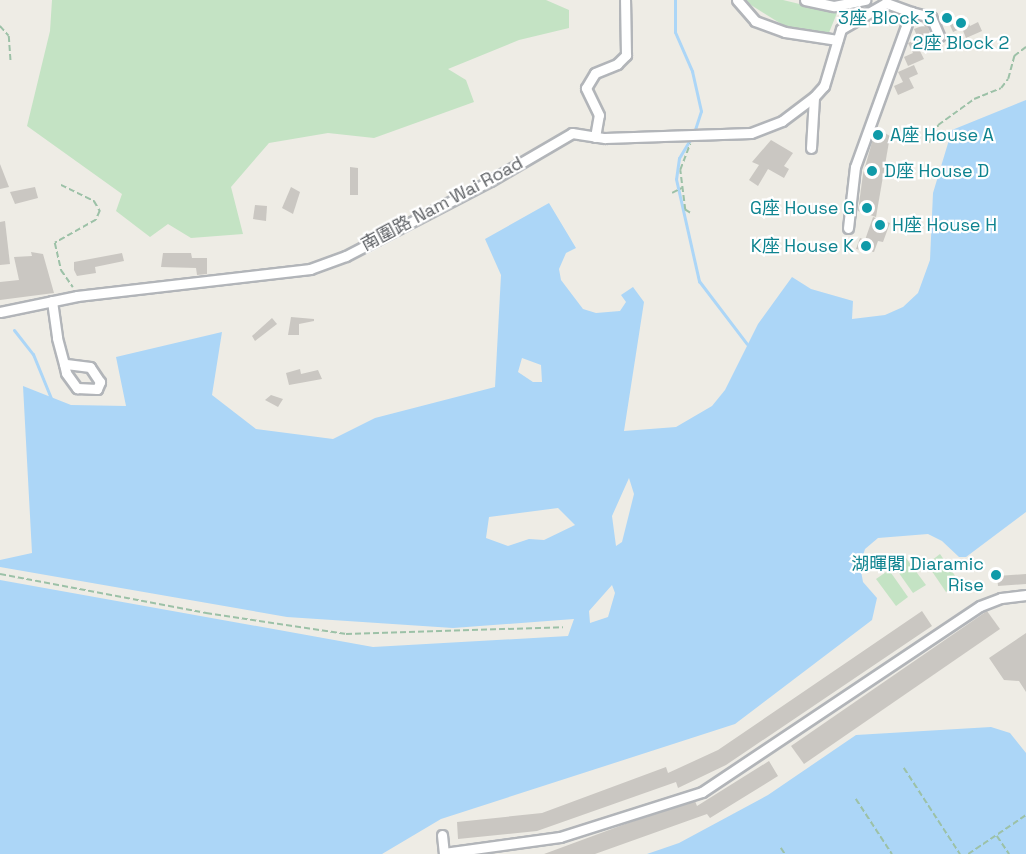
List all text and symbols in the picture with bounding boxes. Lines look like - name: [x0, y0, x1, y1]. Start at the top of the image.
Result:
- place label: 3座 Block 3: [838, 7, 935, 29]
- marker: 3座 Block 3: [940, 11, 954, 25]
- marker: 2座 Block 2: [954, 16, 968, 30]
- place label: 2座 Block 2: [913, 32, 1009, 54]
- place label: A座 House A: [890, 124, 994, 146]
- marker: A座 House A: [871, 128, 885, 142]
- street label: 南圍路 Nam Wai Road: [357, 152, 527, 256]
- place label: D座 House D: [884, 160, 989, 182]
- marker: D座 House D: [865, 164, 879, 178]
- place label: G座 House G: [750, 197, 855, 219]
- marker: G座 House G: [860, 201, 874, 215]
- place label: H座 House H: [892, 214, 997, 236]
- marker: H座 House H: [873, 218, 887, 232]
- place label: K座 House K: [751, 235, 854, 257]
- marker: K座 House K: [859, 239, 873, 253]
- place label: 湖暉閣 Diaramic Rise: [851, 554, 984, 596]
- marker: 湖暉閣 Diaramic Rise: [989, 568, 1003, 582]

